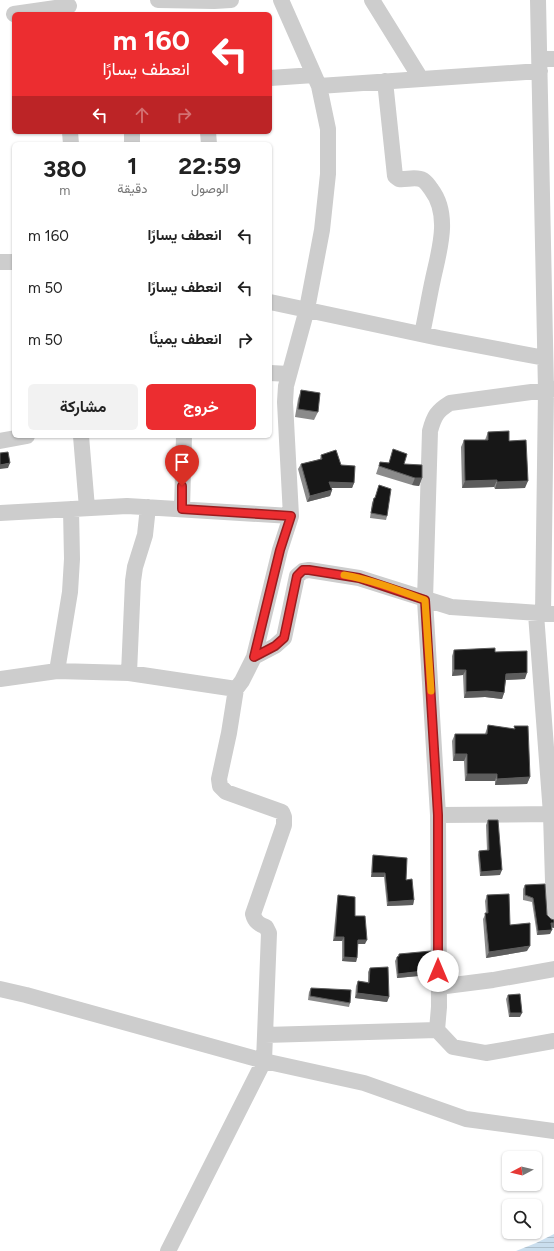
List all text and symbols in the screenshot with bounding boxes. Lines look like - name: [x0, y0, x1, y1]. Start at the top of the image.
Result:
- text: 160 m: [113, 23, 190, 57]
- icon: left: [204, 28, 256, 80]
- text: انعطف يسارًا: [102, 58, 190, 80]
- icon: left: [89, 104, 111, 126]
- icon: ahead: [131, 104, 153, 126]
- icon: right: [173, 104, 195, 126]
- text: 1: [127, 151, 137, 180]
- text: 22:59: [178, 151, 241, 180]
- text: 380: [43, 154, 86, 183]
- text: دقيقة: [117, 181, 147, 196]
- text: الوصول: [191, 181, 228, 196]
- text: m: [59, 183, 70, 198]
- icon: left: [234, 225, 256, 247]
- text: انعطف يسارًا: [147, 226, 222, 244]
- text: 160 m: [28, 227, 69, 245]
- icon: left: [234, 277, 256, 299]
- text: انعطف يسارًا: [147, 278, 222, 296]
- text: 50 m: [28, 279, 63, 297]
- icon: right: [234, 329, 256, 351]
- text: انعطف يمينًا: [149, 330, 222, 348]
- text: 50 m: [28, 331, 63, 349]
- button: مشاركة: [28, 384, 138, 430]
- button: خروج: [146, 384, 256, 430]
- pin: [165, 445, 199, 486]
- icon: arrive: [171, 451, 193, 473]
- position arrow: [417, 950, 459, 992]
- north arrow: [502, 1151, 542, 1191]
- map controls: [502, 1151, 542, 1239]
- button: search: [502, 1199, 542, 1239]

